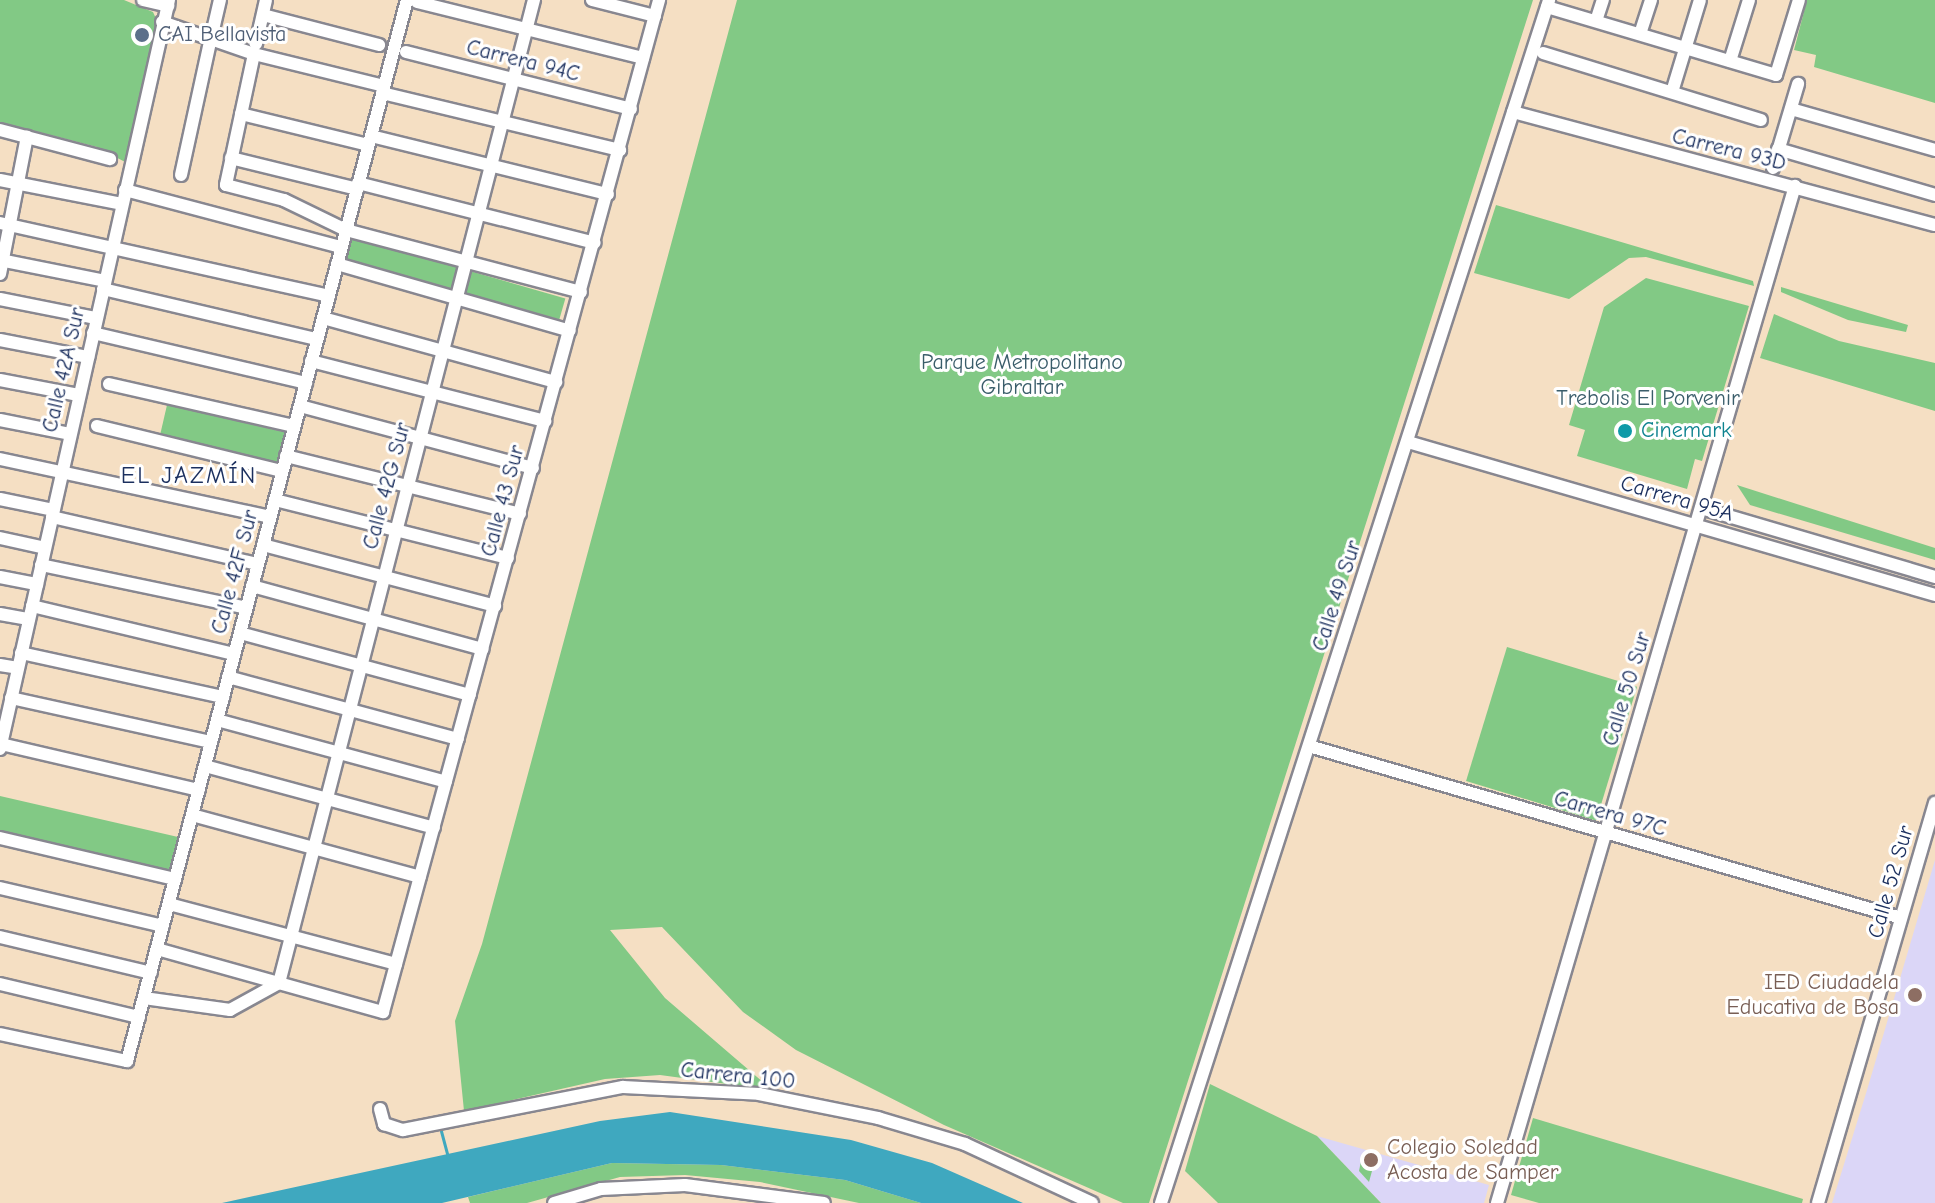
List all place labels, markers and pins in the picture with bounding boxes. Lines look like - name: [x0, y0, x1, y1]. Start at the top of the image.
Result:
- place label: CAI Bellavista: [158, 22, 286, 48]
- marker: CAI Bellavista: [133, 26, 151, 44]
- place label: Cinemark: [1641, 418, 1732, 444]
- marker: Cinemark: [1616, 422, 1634, 440]
- place label: IED Ciudadela Educativa de Bosa: [1727, 969, 1899, 1020]
- marker: IED Ciudadela Educativa de Bosa: [1906, 986, 1924, 1004]
- place label: Colegio Soledad Acosta de Samper: [1387, 1134, 1559, 1186]
- marker: Colegio Soledad Acosta de Samper: [1362, 1151, 1380, 1169]

